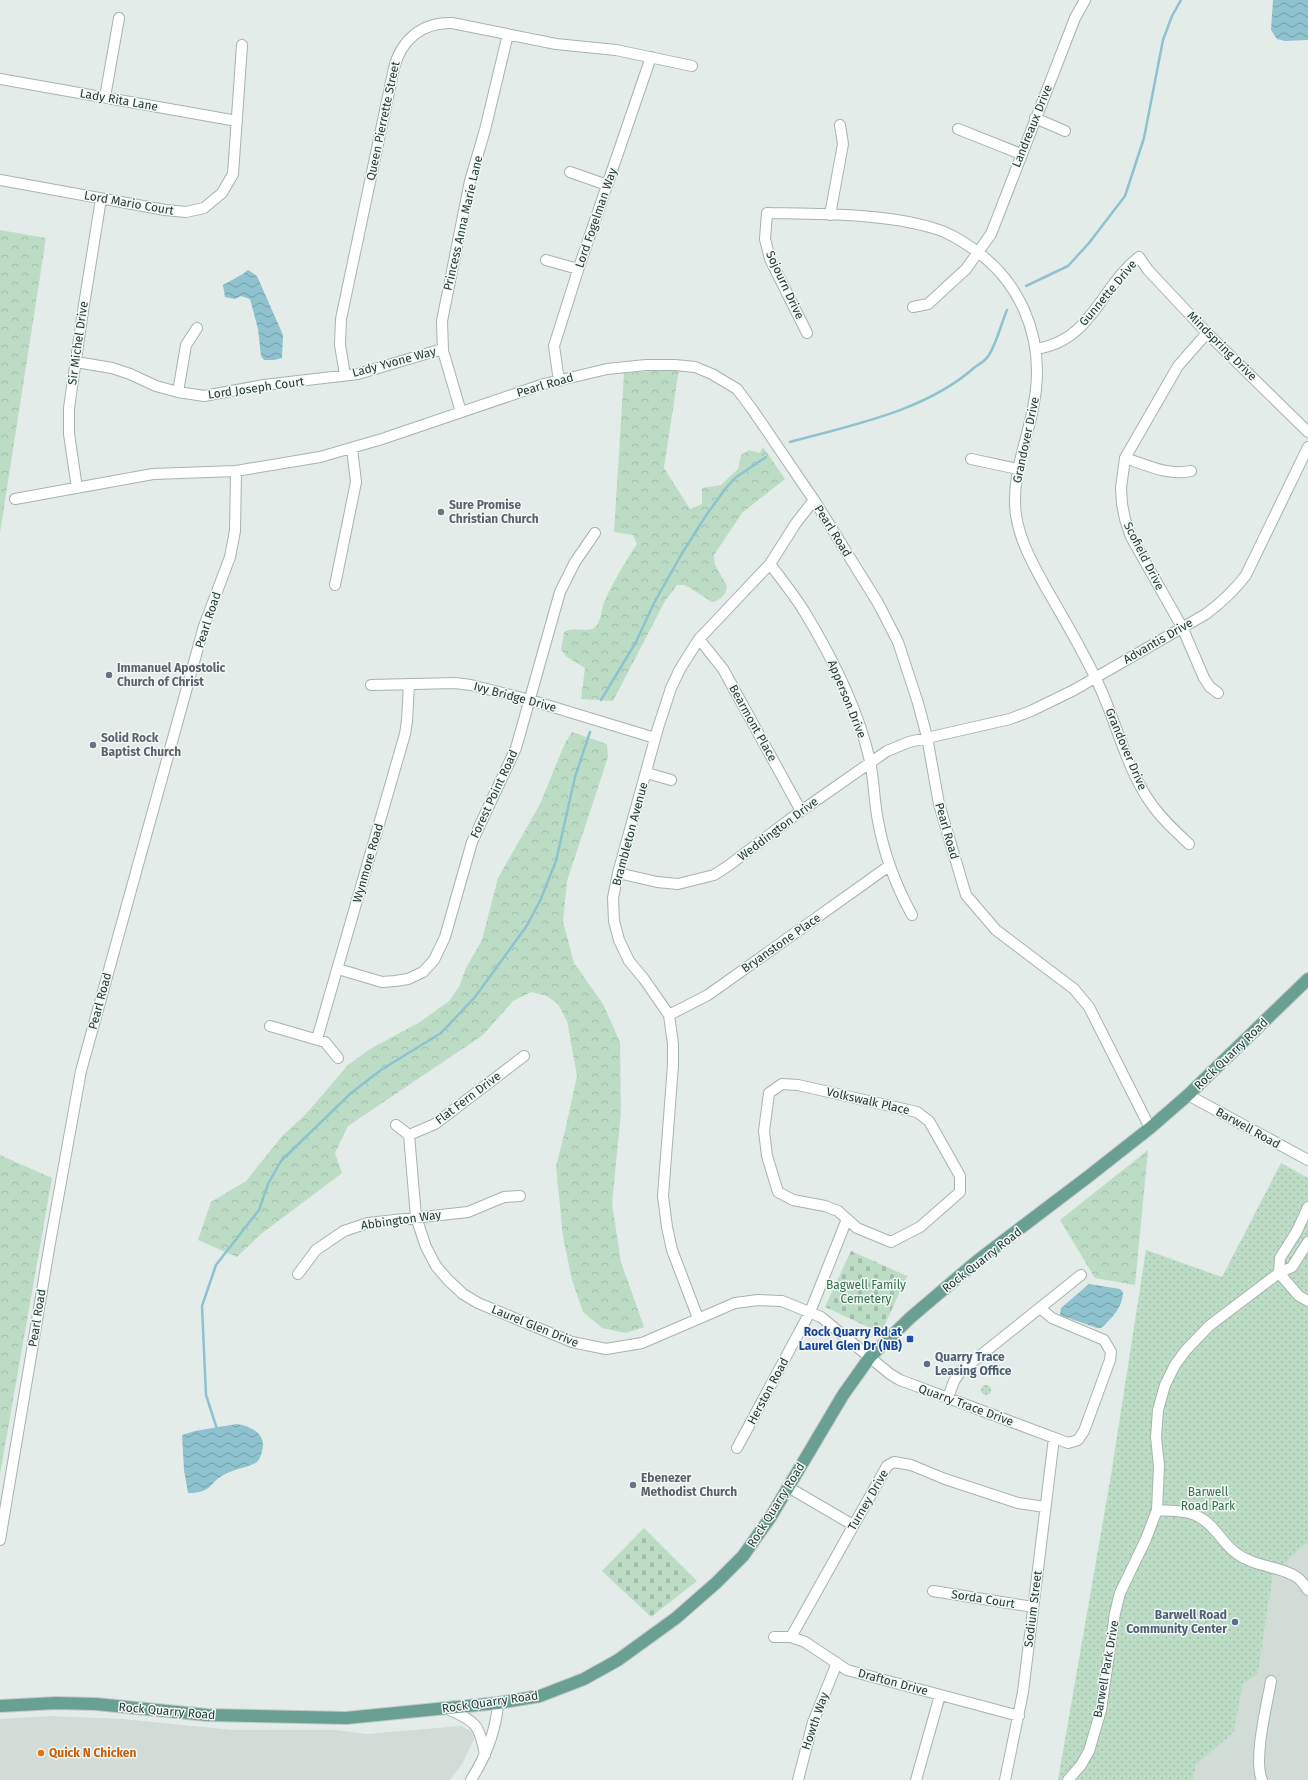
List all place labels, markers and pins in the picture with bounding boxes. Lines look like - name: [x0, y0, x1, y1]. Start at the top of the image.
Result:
- place label: Sure Promise Christian Church: [449, 498, 539, 526]
- marker: Sure Promise Christian Church: [436, 507, 446, 517]
- place label: Immanuel Apostolic Church of Christ: [117, 661, 226, 689]
- marker: Immanuel Apostolic Church of Christ: [104, 670, 114, 680]
- place label: Solid Rock Baptist Church: [101, 731, 181, 759]
- marker: Solid Rock Baptist Church: [88, 740, 98, 750]
- place label: Rock Quarry Rd at Laurel Glen Dr (NB): [799, 1325, 902, 1353]
- marker: Rock Quarry Rd at Laurel Glen Dr (NB): [905, 1334, 915, 1344]
- place label: Quarry Trace Leasing Office: [935, 1350, 1012, 1378]
- marker: Quarry Trace Leasing Office: [922, 1359, 932, 1369]
- place label: Ebenezer Methodist Church: [641, 1471, 737, 1499]
- marker: Ebenezer Methodist Church: [628, 1480, 638, 1490]
- place label: Barwell Road Community Center: [1126, 1608, 1227, 1636]
- marker: Barwell Road Community Center: [1230, 1617, 1240, 1627]
- place label: Quick N Chicken: [49, 1746, 136, 1760]
- marker: Quick N Chicken: [36, 1748, 46, 1758]

